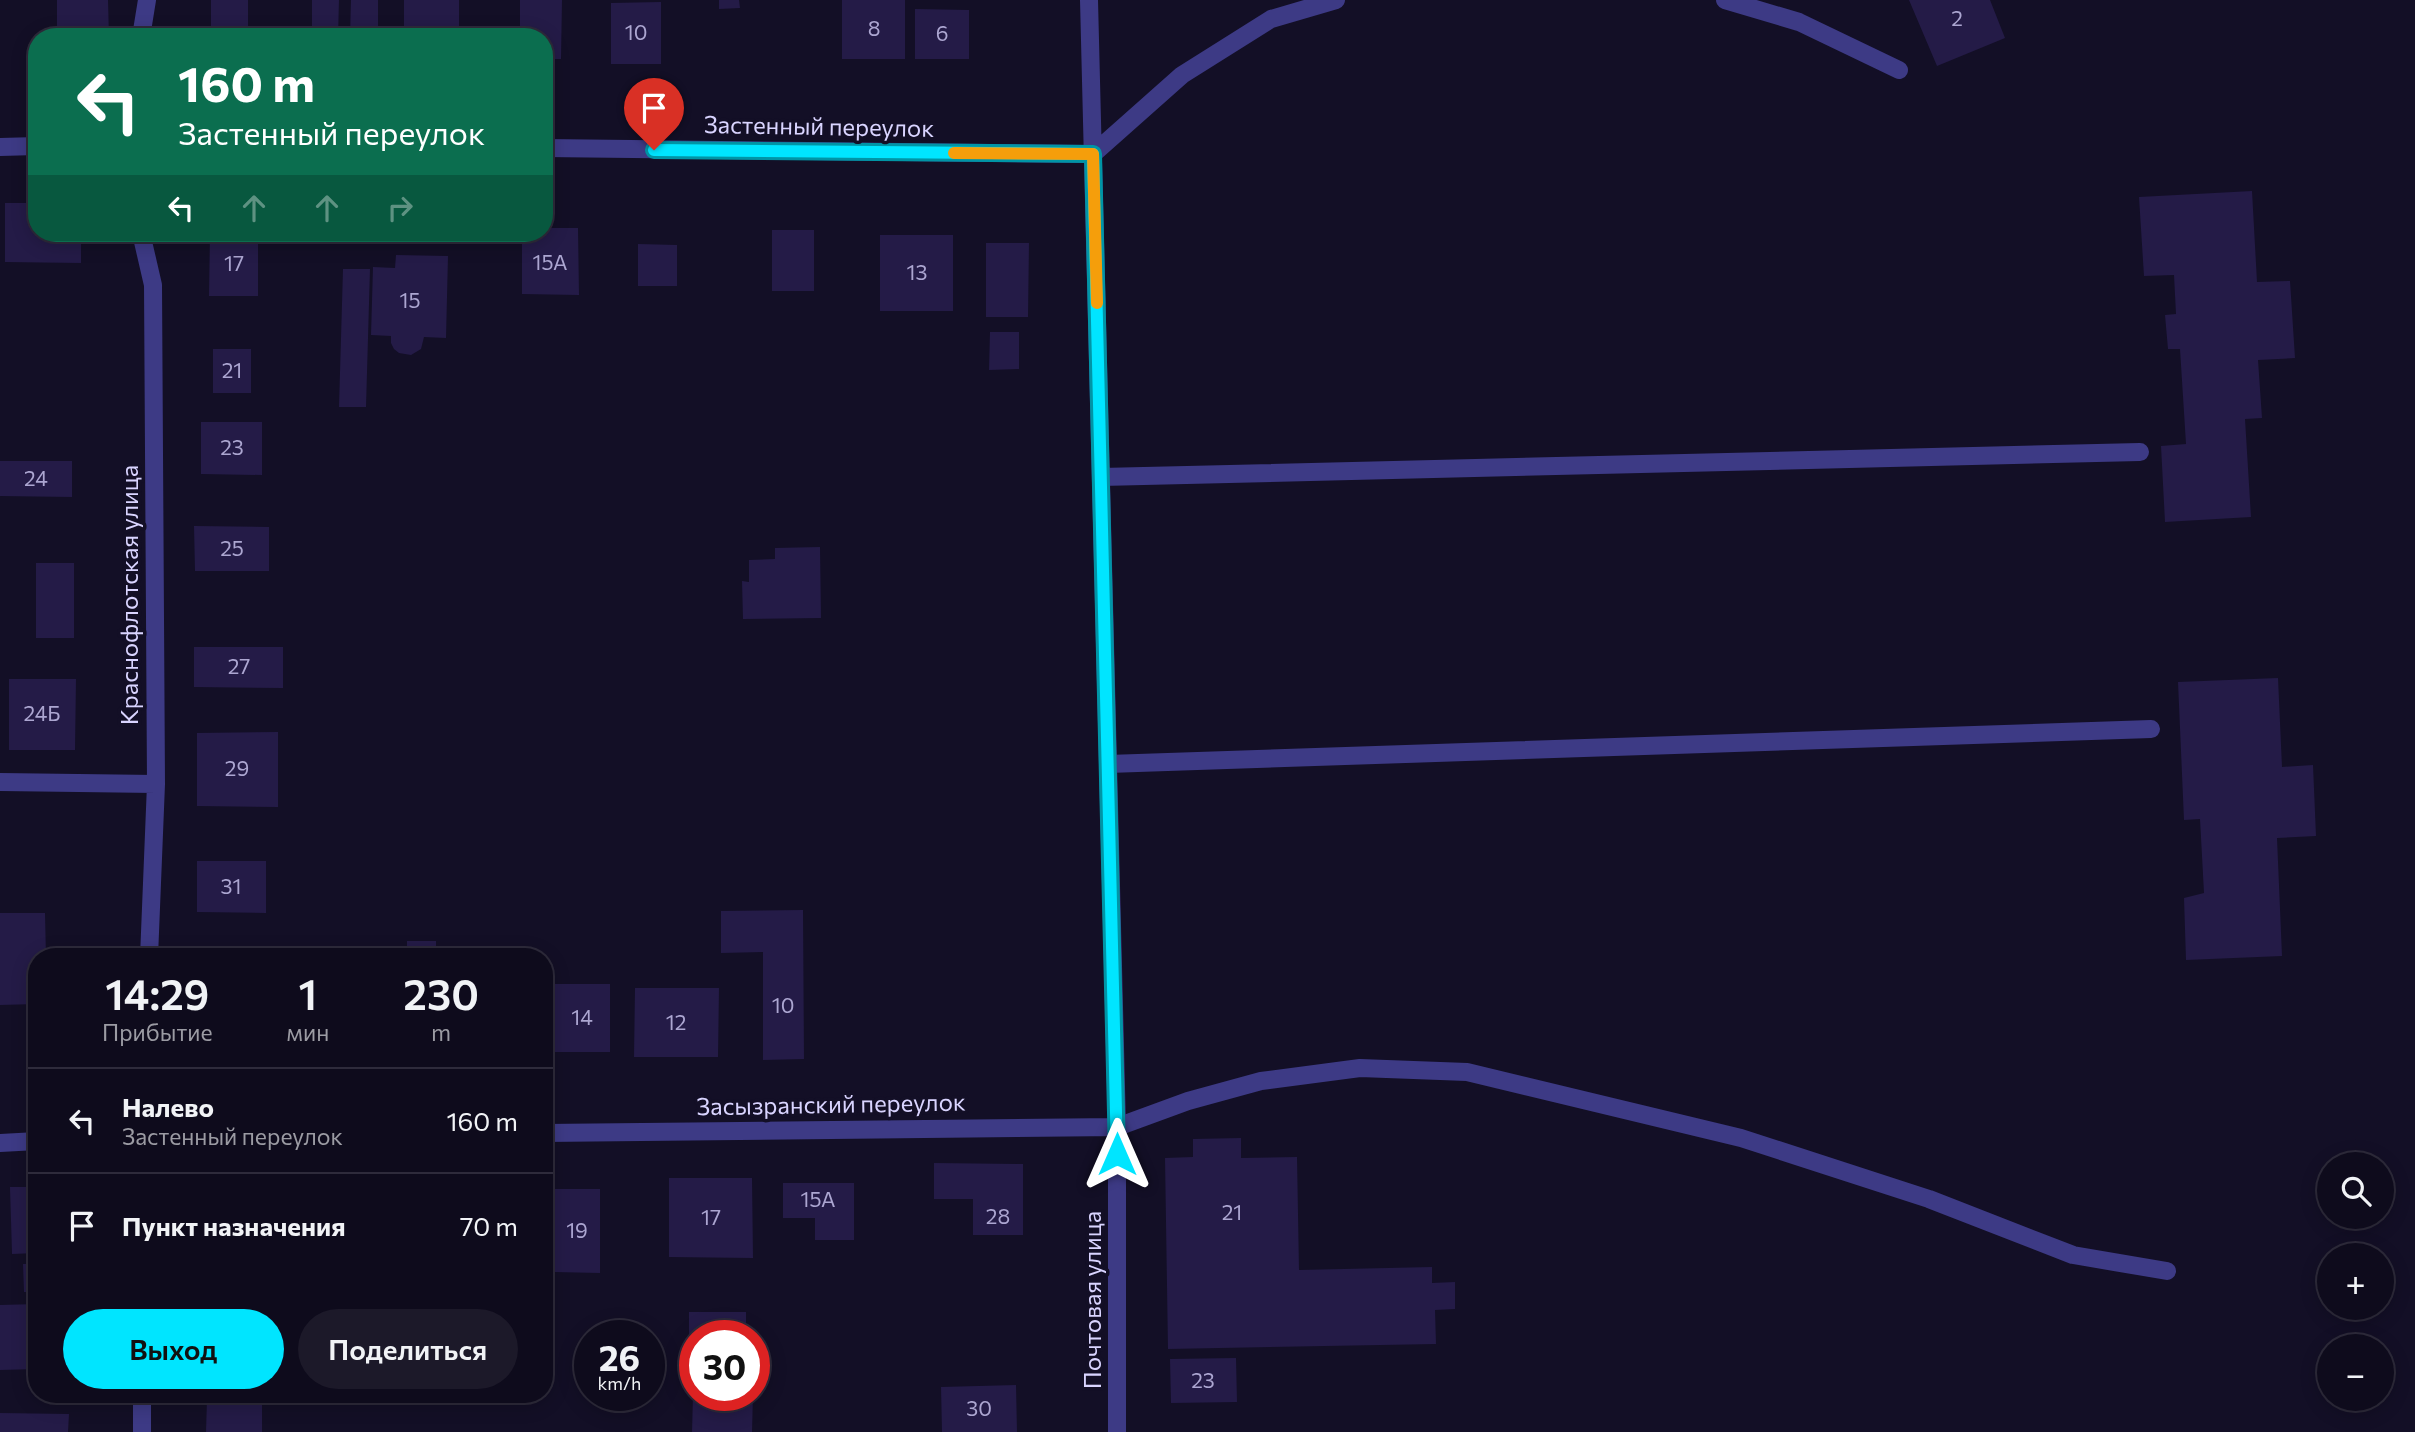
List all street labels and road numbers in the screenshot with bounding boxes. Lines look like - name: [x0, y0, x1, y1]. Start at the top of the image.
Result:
- street label: Застенный переулок: [704, 109, 935, 142]
- street label: Краснофлотская улица: [114, 465, 143, 725]
- street label: Засызранский переулок: [696, 1087, 966, 1120]
- street label: Почтовая улица: [1077, 1211, 1106, 1389]

